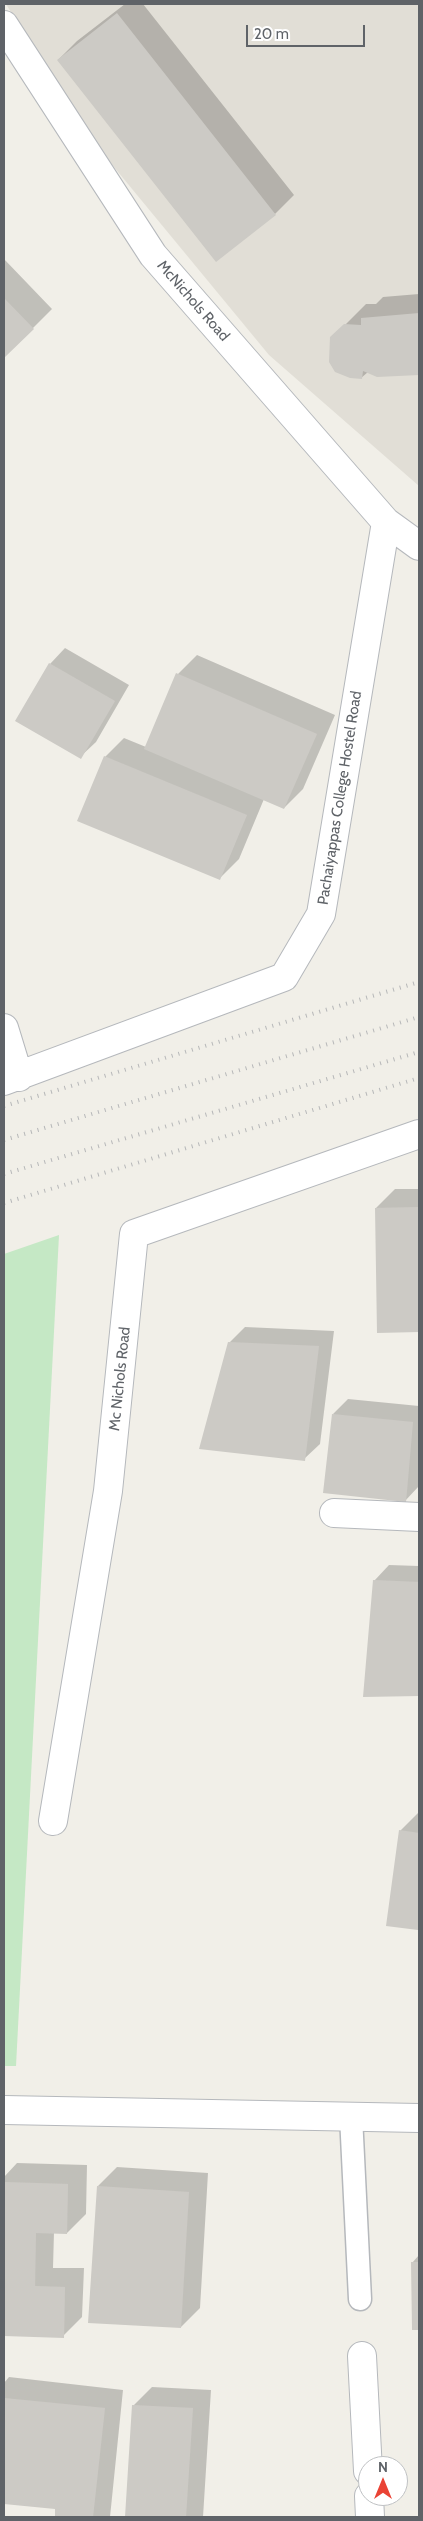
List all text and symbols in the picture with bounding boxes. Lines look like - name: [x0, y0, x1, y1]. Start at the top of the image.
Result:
- scale bar: [248, 15, 367, 47]
- text: 20 m: [254, 25, 289, 43]
- street label: McNichols Road: [153, 257, 233, 345]
- street label: Pachaiyappas College Hostel Road: [314, 690, 366, 906]
- street label: Mc Nichols Road: [106, 1326, 134, 1432]
- north arrow: [358, 2456, 408, 2506]
- text: N: [378, 2458, 388, 2476]

